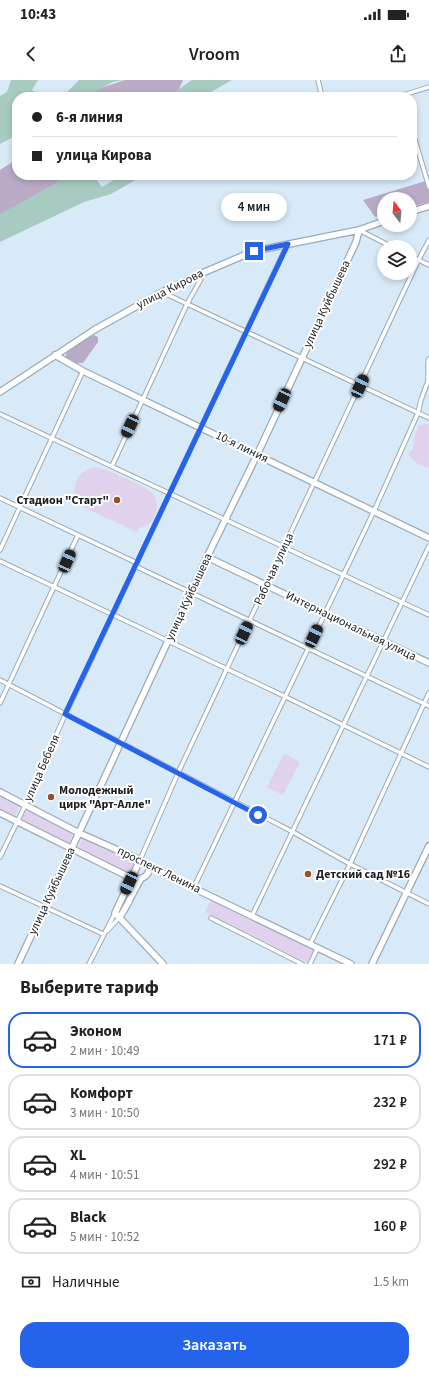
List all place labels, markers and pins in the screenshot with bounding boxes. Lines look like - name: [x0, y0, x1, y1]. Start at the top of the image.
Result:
- place label: Стадион "Старт": [17, 492, 109, 509]
- marker: Стадион "Старт": [112, 495, 122, 505]
- place label: Молодежный цирк "Арт-Алле": [59, 782, 151, 813]
- marker: Молодежный цирк "Арт-Алле": [46, 792, 56, 802]
- place label: Детский сад №16: [316, 866, 410, 883]
- marker: Детский сад №16: [303, 869, 313, 879]

